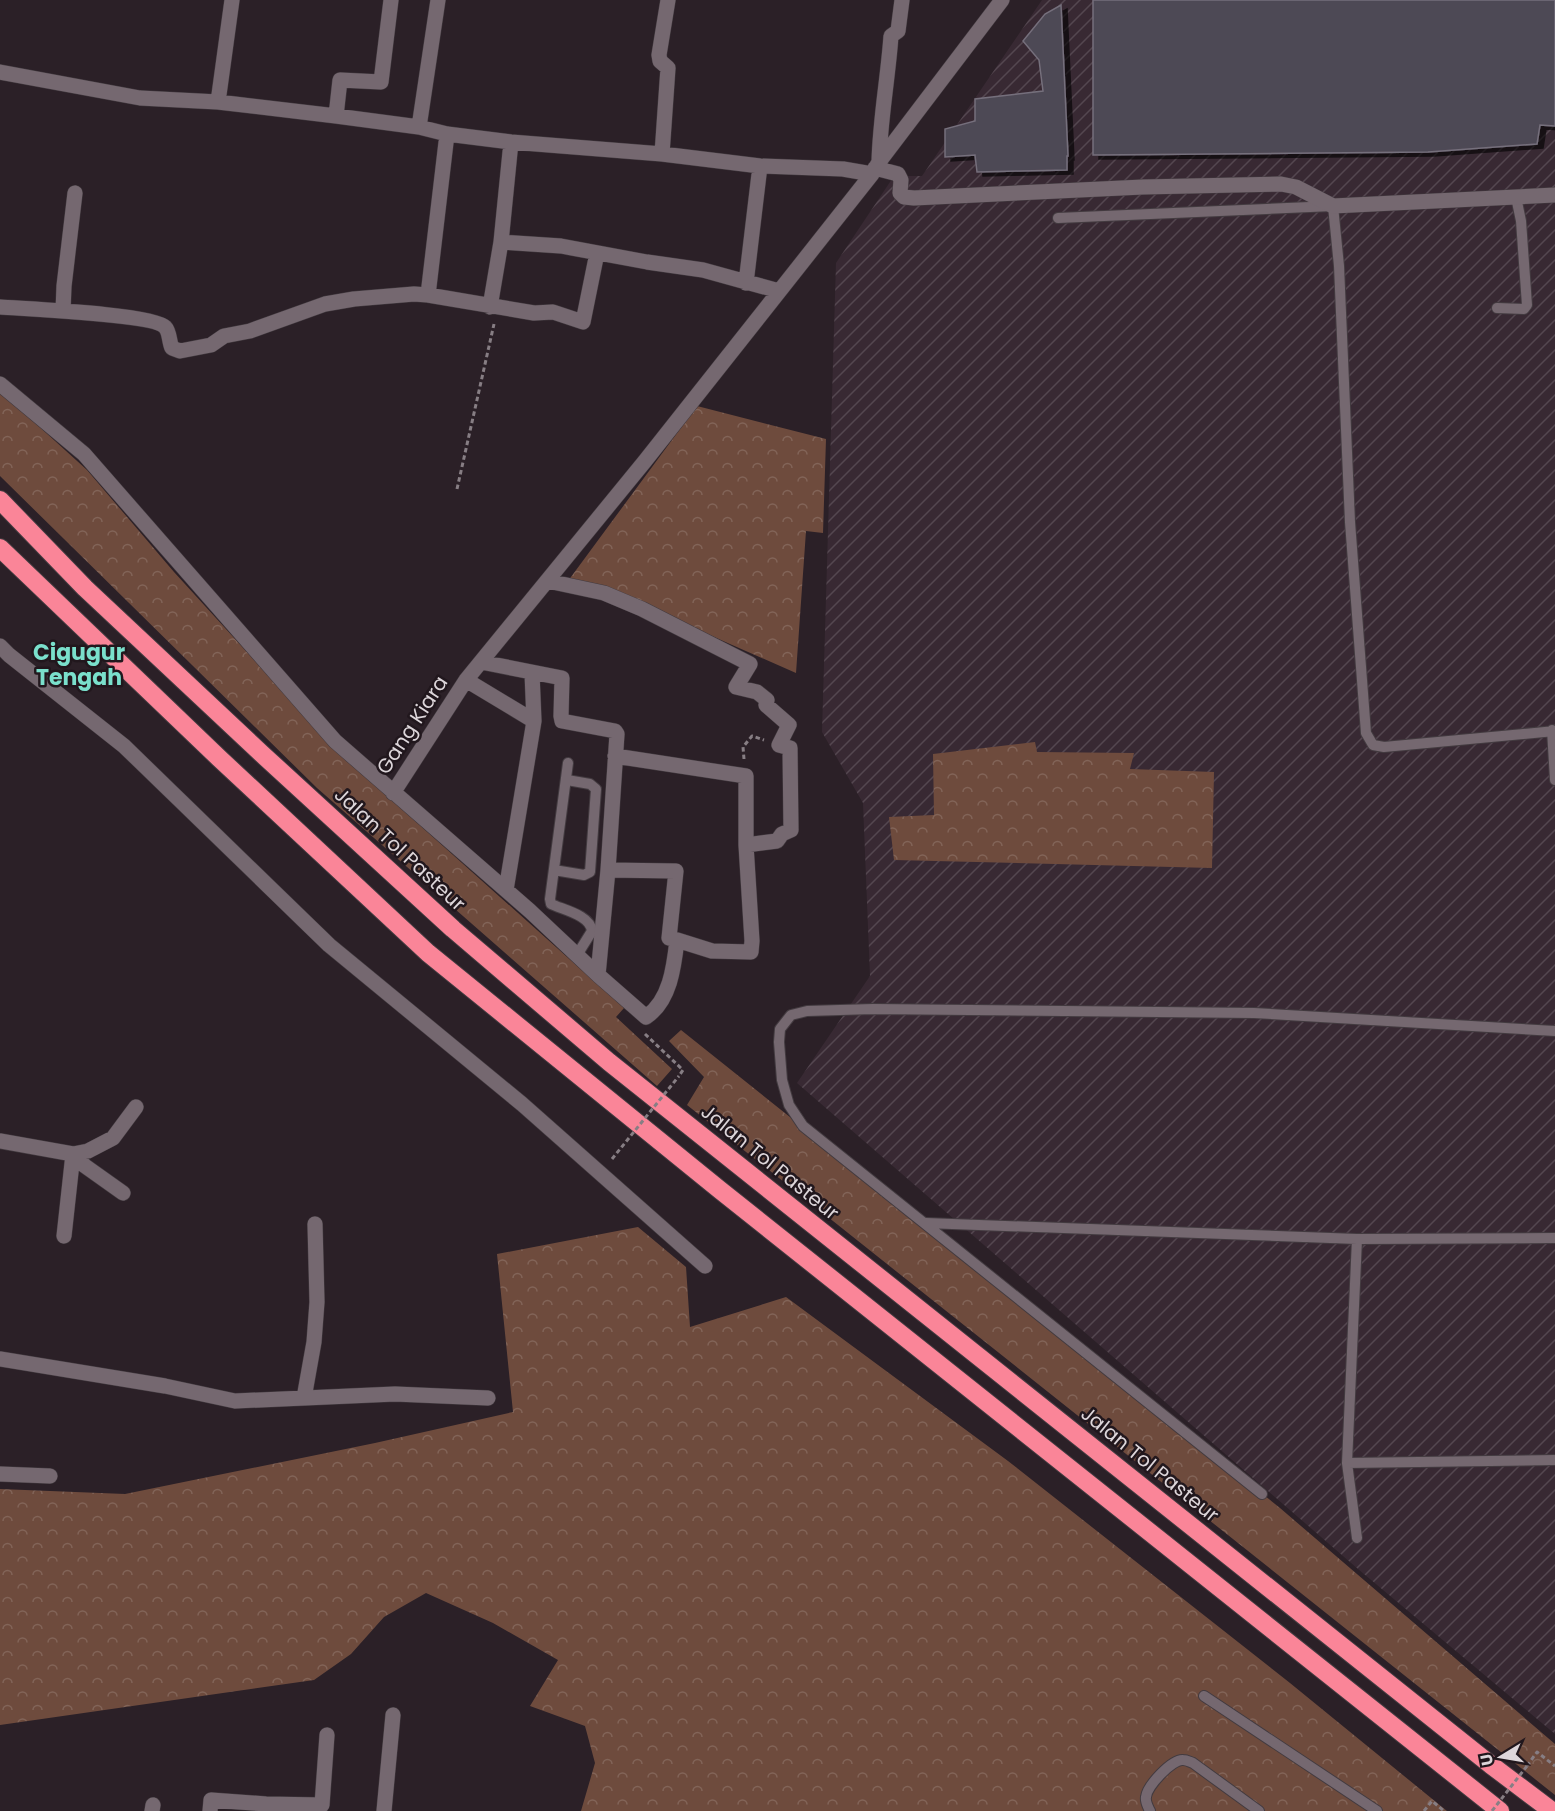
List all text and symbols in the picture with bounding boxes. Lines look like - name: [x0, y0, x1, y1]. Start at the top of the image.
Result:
- district label: Cigugur Tengah: [33, 637, 125, 693]
- street label: Gang Kiara: [370, 670, 454, 780]
- street label: Jalan Tol Pasteur: [328, 781, 472, 917]
- street label: Jalan Tol Pasteur: [695, 1098, 845, 1226]
- street label: Jalan Tol Pasteur: [1075, 1400, 1225, 1528]
- north arrow: [1471, 1727, 1531, 1787]
- text: U: [1474, 1752, 1499, 1767]

